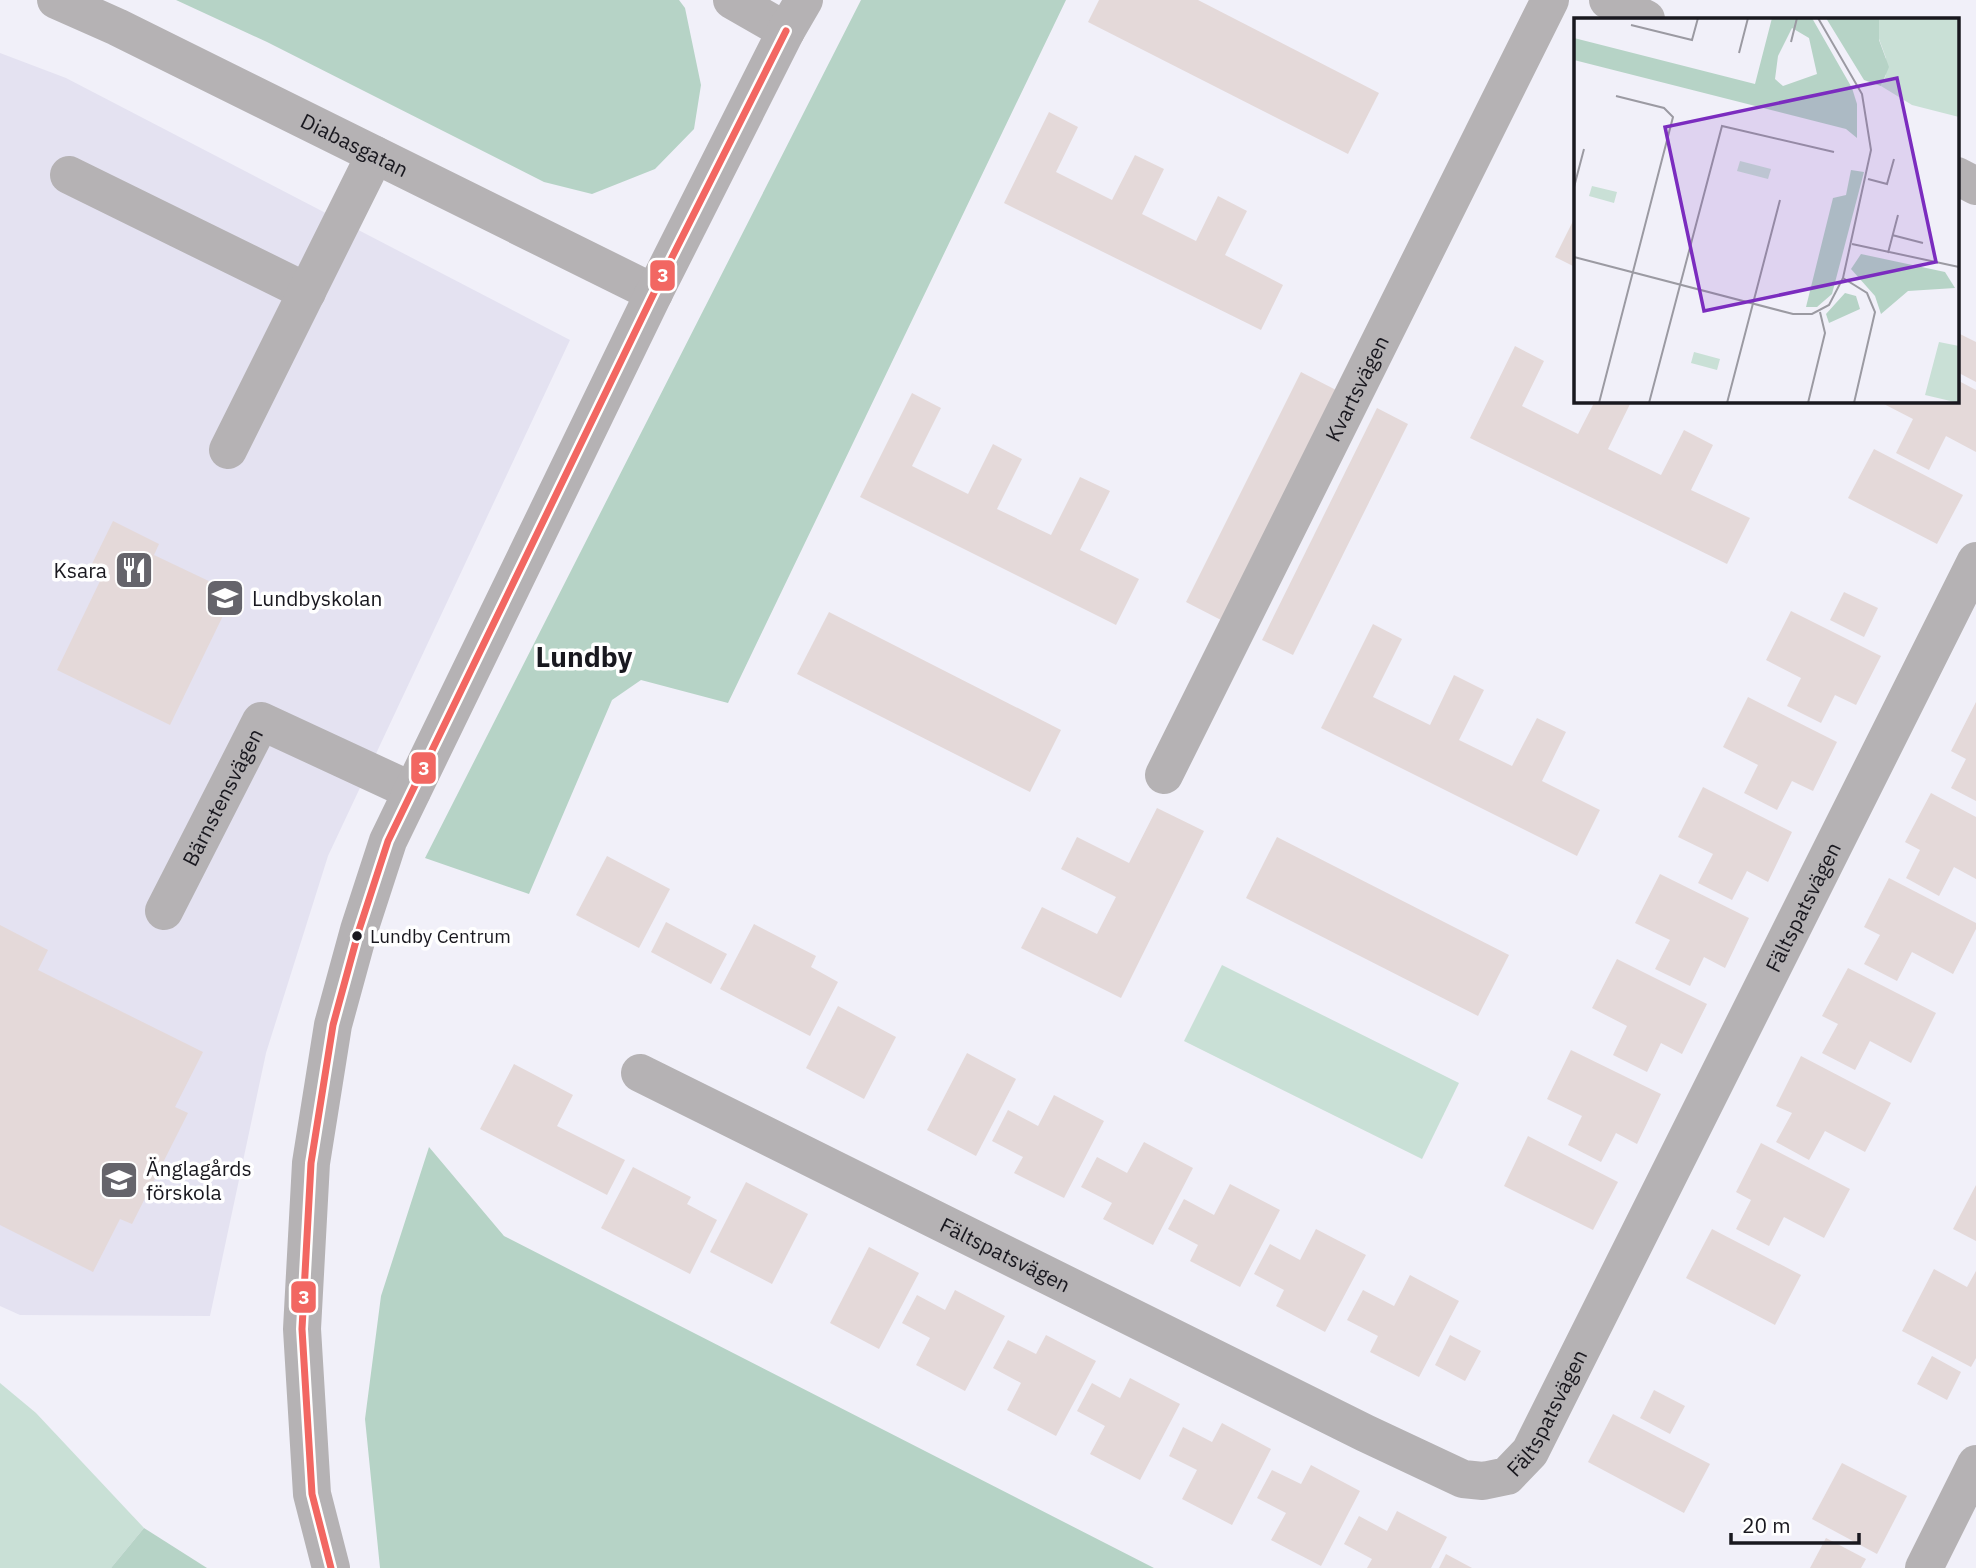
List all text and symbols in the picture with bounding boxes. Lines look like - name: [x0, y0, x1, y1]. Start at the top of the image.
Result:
- inset map: [1574, 18, 1958, 402]
- street label: Diabasgatan: [296, 106, 413, 183]
- line badge: 3: [649, 259, 676, 292]
- text: 3: [657, 263, 669, 287]
- street label: Kvartsvägen: [1318, 330, 1395, 446]
- restaurant icon: Ksara: [113, 549, 155, 591]
- place label: Ksara: [53, 556, 107, 584]
- school or university icon: Lundbyskolan: [204, 577, 246, 619]
- place label: Lundbyskolan: [252, 584, 382, 612]
- district label: Lundby: [536, 638, 632, 675]
- street label: Bärnstensvägen: [175, 723, 269, 871]
- line badge: 3: [410, 751, 437, 785]
- text: 3: [418, 756, 430, 780]
- street label: Fältspatsvägen: [1759, 837, 1847, 977]
- place label: Lundby Centrum: [370, 924, 511, 948]
- marker: Lundby Centrum: [350, 929, 364, 943]
- place label: Änglagårds förskola: [146, 1154, 252, 1206]
- school or university icon: Änglagårds förskola: [98, 1159, 140, 1201]
- street label: Fältspatsvägen: [936, 1210, 1075, 1299]
- line badge: 3: [290, 1280, 317, 1314]
- text: 3: [298, 1285, 310, 1309]
- street label: Fältspatsvägen: [1500, 1344, 1593, 1482]
- scale bar: [1731, 1502, 1859, 1546]
- text: 20 m: [1742, 1511, 1791, 1539]

